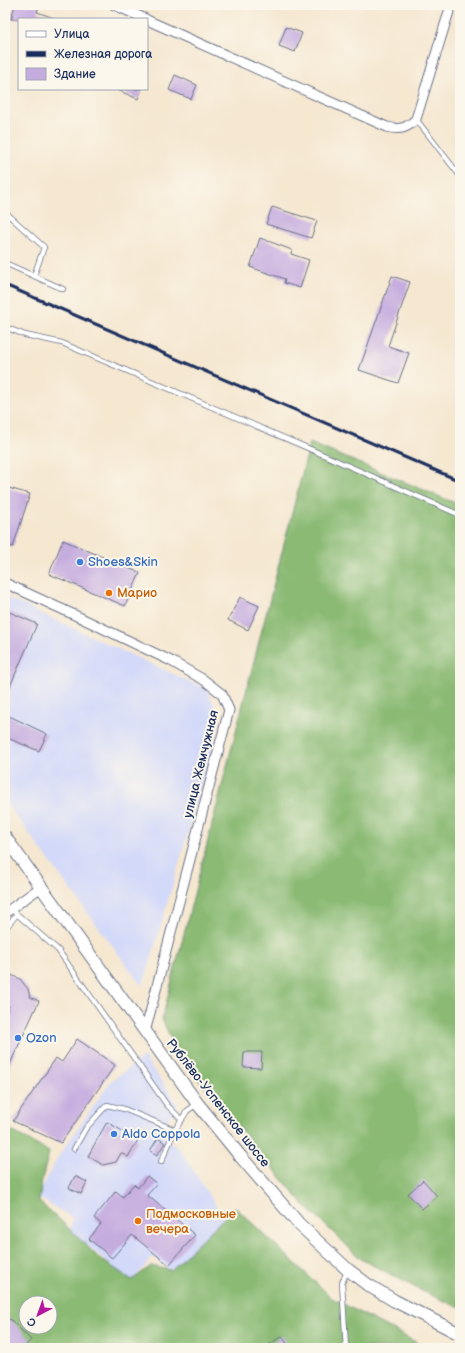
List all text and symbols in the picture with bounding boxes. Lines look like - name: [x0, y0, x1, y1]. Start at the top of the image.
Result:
- legend: [18, 18, 148, 90]
- text: Улица: [54, 27, 90, 42]
- text: Железная дорога: [54, 47, 152, 62]
- text: Здание: [54, 67, 96, 82]
- place label: Shoes&Skin: [88, 554, 158, 570]
- marker: Shoes&Skin: [75, 557, 85, 567]
- place label: Марио: [117, 585, 157, 601]
- marker: Марио: [104, 588, 114, 598]
- street label: улица Жемчужная: [180, 708, 222, 820]
- place label: Ozon: [26, 1030, 56, 1046]
- marker: Ozon: [13, 1033, 23, 1043]
- street label: Рублёво-Успенское шоссе: [163, 1036, 273, 1170]
- place label: Aldo Coppola: [122, 1126, 200, 1142]
- marker: Aldo Coppola: [109, 1129, 119, 1139]
- place label: Подмосковные вечера: [146, 1206, 236, 1237]
- marker: Подмосковные вечера: [133, 1216, 143, 1226]
- north arrow: [18, 1295, 58, 1335]
- text: С: [24, 1315, 39, 1330]

